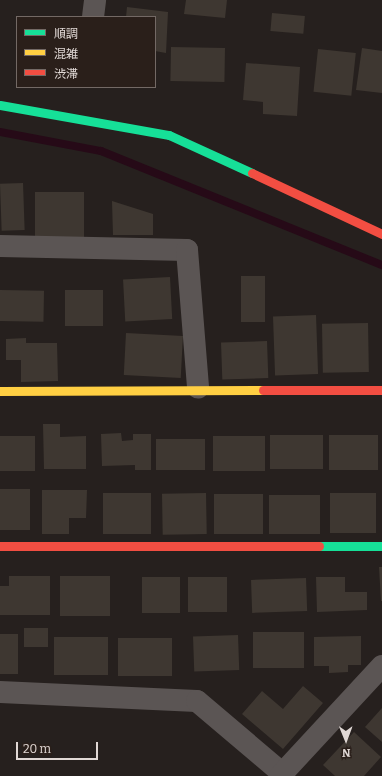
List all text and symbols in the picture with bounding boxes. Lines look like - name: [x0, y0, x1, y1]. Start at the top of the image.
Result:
- legend: [16, 16, 156, 88]
- text: 順調: [54, 27, 78, 41]
- text: 混雑: [54, 47, 78, 61]
- text: 渋滞: [54, 67, 78, 81]
- north arrow: [326, 720, 366, 760]
- scale bar: [18, 734, 100, 760]
- text: 20 m: [23, 742, 51, 756]
- text: N: [342, 746, 351, 759]

